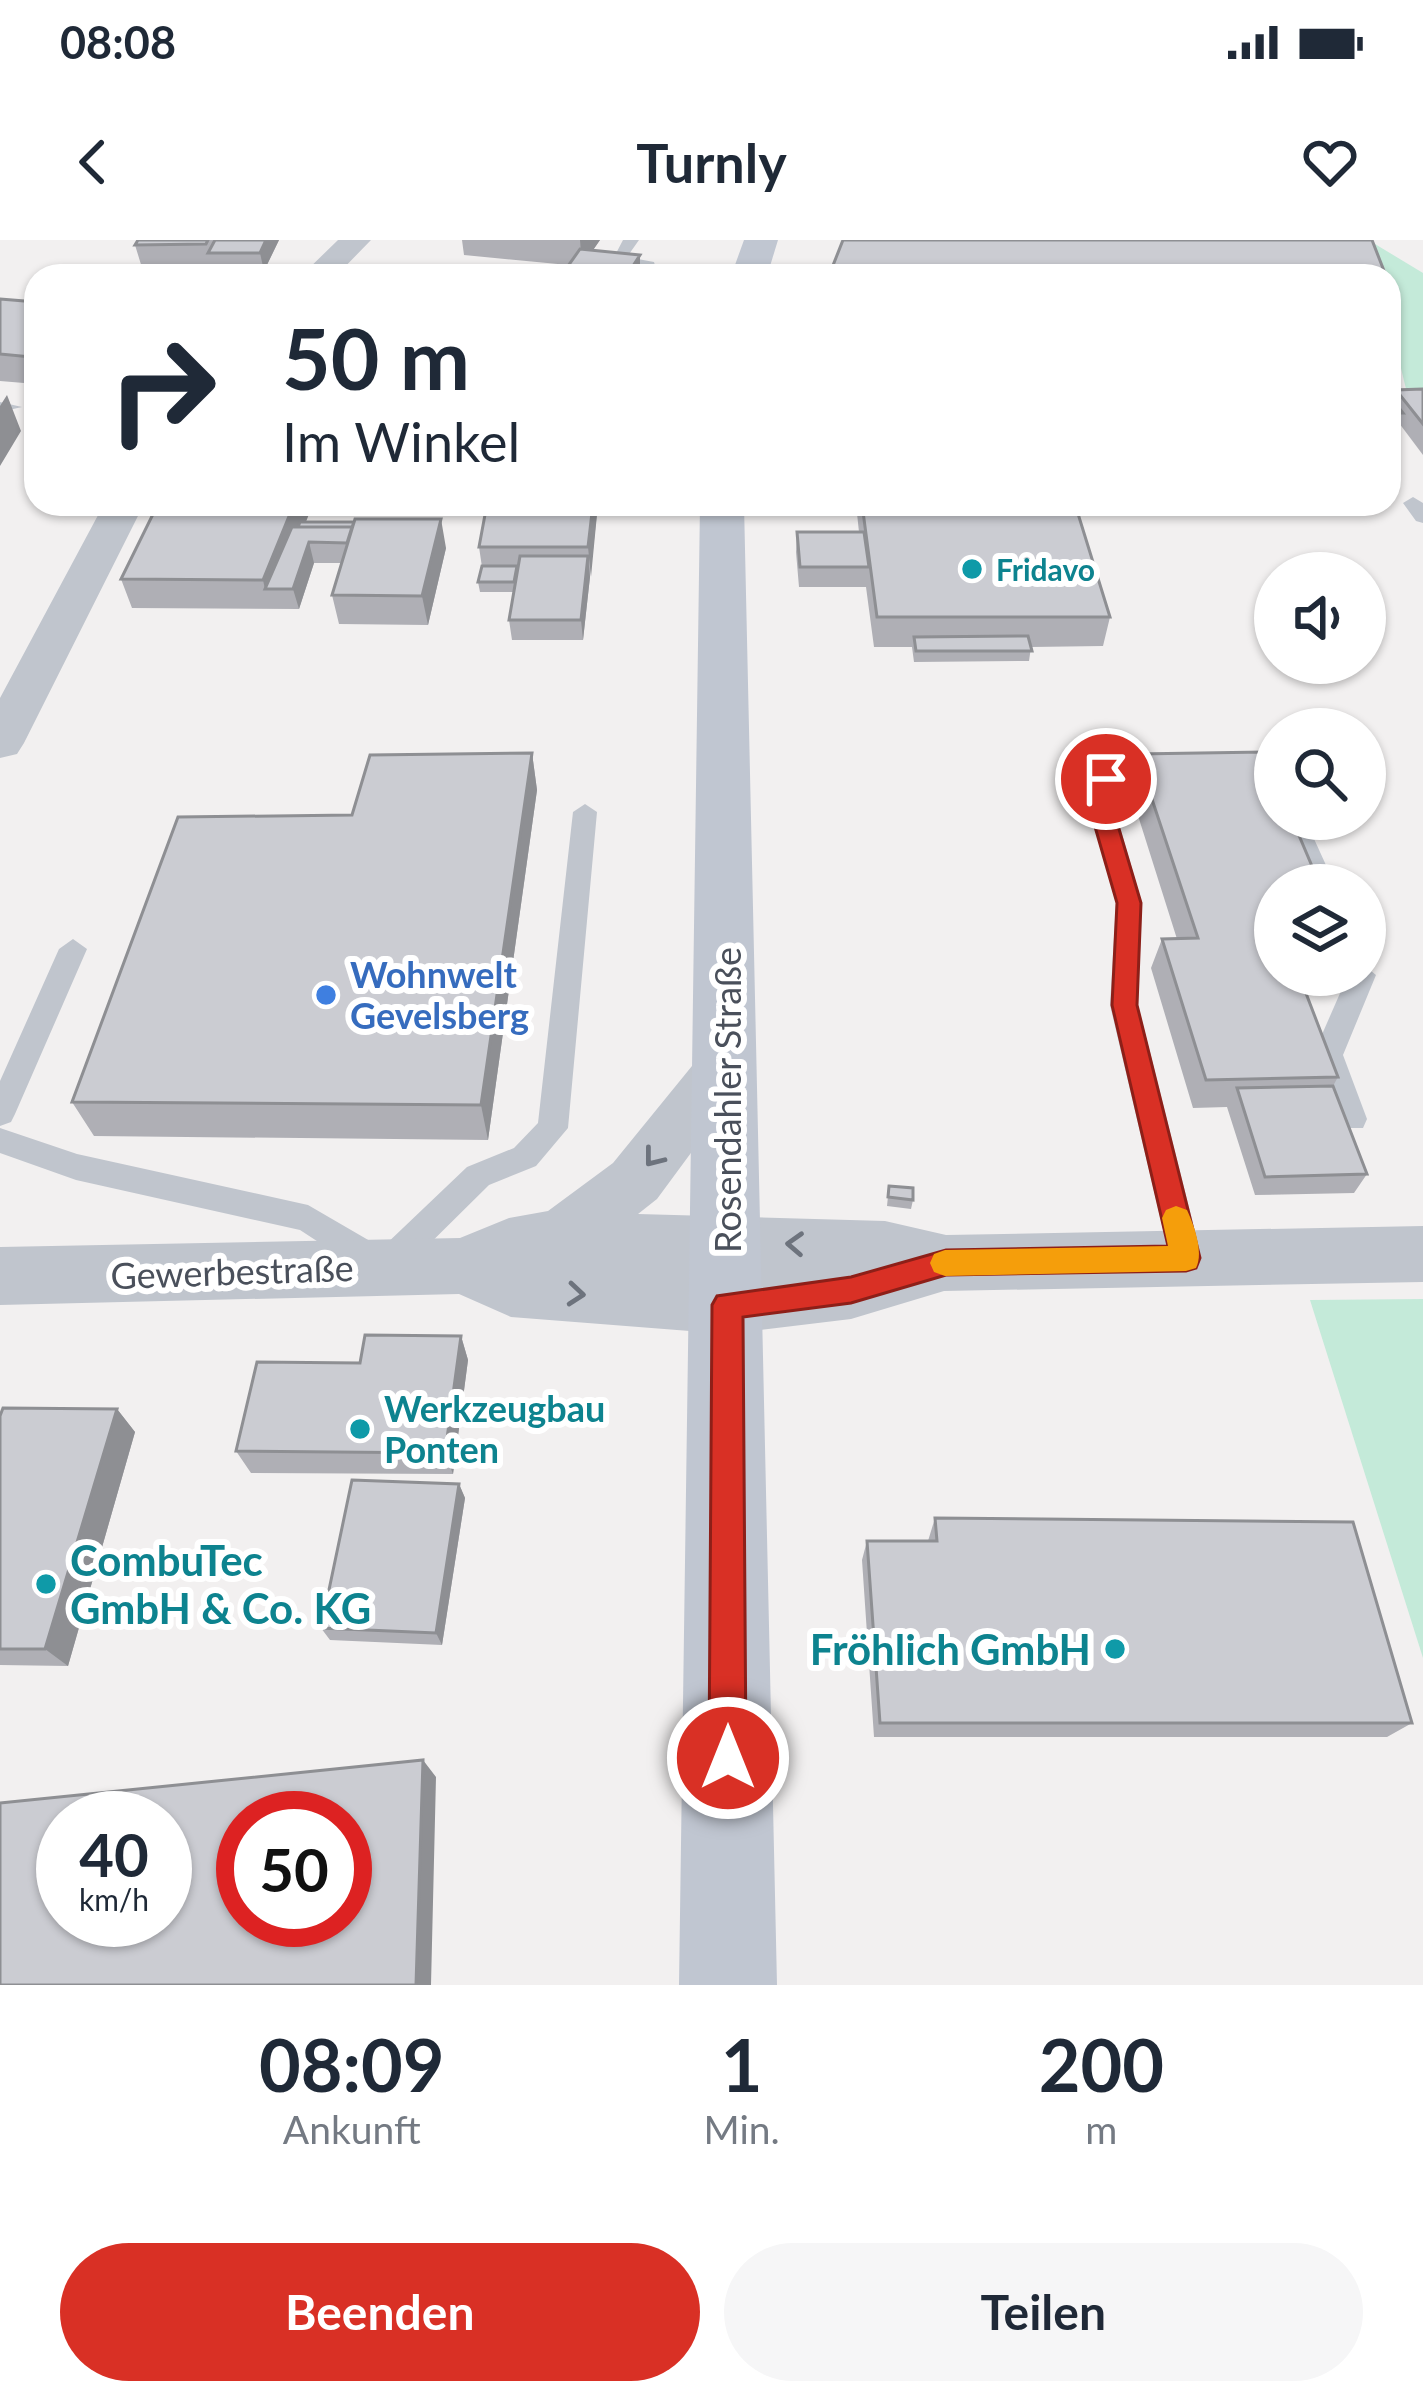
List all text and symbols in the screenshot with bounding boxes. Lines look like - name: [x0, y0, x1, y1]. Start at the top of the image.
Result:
- text: 08:08: [60, 15, 176, 69]
- icon: back: [60, 129, 126, 195]
- icon: heart: [1297, 129, 1363, 195]
- text: Turnly: [636, 130, 787, 195]
- text: 50 m: [282, 307, 470, 408]
- icon: right: [84, 312, 240, 468]
- text: Im Winkel: [282, 409, 520, 474]
- place label: Fridavo: [996, 551, 1095, 587]
- map controls: [1254, 552, 1386, 996]
- button: sound: [1254, 552, 1386, 684]
- marker: Fridavo: [959, 556, 985, 582]
- button: search: [1254, 708, 1386, 840]
- pin: [1055, 728, 1157, 830]
- icon: arrive: [1073, 746, 1139, 812]
- button: layers: [1254, 864, 1386, 996]
- street label: Rosendahler Straße: [705, 947, 749, 1253]
- place label: Wohnwelt Gevelsberg: [350, 952, 529, 1037]
- marker: Wohnwelt Gevelsberg: [313, 982, 339, 1008]
- one-way arrow: [646, 1145, 667, 1167]
- one-way arrow: [785, 1231, 804, 1257]
- street label: Gewerbestraße: [110, 1245, 354, 1297]
- one-way arrow: [567, 1281, 586, 1306]
- place label: Werkzeugbau Ponten: [384, 1386, 605, 1471]
- marker: Werkzeugbau Ponten: [347, 1416, 373, 1442]
- place label: CombuTec GmbH & Co. KG: [70, 1535, 371, 1633]
- marker: CombuTec GmbH & Co. KG: [33, 1571, 59, 1597]
- place label: Fröhlich GmbH: [810, 1624, 1091, 1674]
- marker: Fröhlich GmbH: [1102, 1636, 1128, 1662]
- position arrow: [665, 1695, 791, 1821]
- speed limit sign: 50: [216, 1791, 372, 1947]
- text: 40: [79, 1818, 149, 1890]
- text: km/h: [79, 1881, 149, 1917]
- text: 08:09: [259, 2021, 445, 2107]
- text: 1: [721, 2021, 763, 2107]
- text: 200: [1039, 2021, 1164, 2107]
- text: Ankunft: [283, 2106, 421, 2152]
- text: Min.: [704, 2106, 780, 2152]
- text: m: [1085, 2106, 1117, 2152]
- button: Beenden: [60, 2243, 700, 2381]
- button: Teilen: [724, 2243, 1363, 2381]

